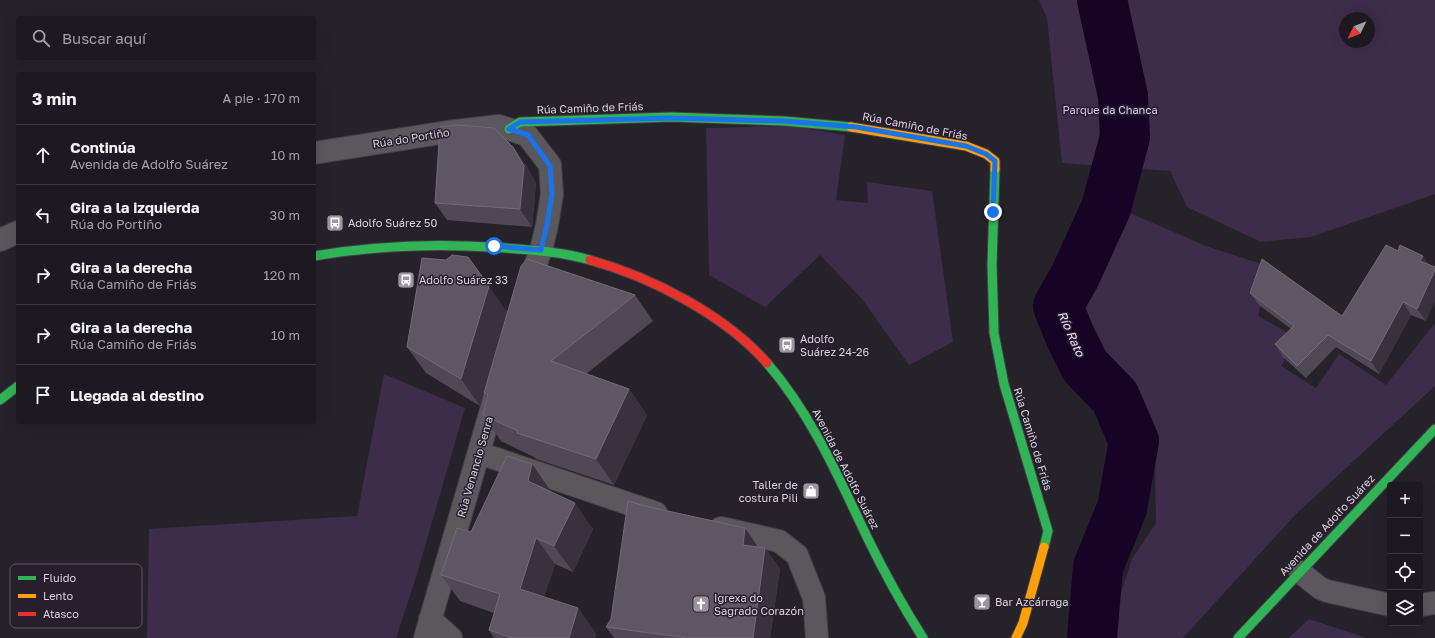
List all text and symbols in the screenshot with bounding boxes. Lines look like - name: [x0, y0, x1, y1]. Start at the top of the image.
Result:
- north arrow: [1339, 12, 1375, 48]
- search box: [16, 16, 316, 60]
- icon: search: [30, 27, 52, 49]
- text: Buscar aquí: [62, 29, 146, 47]
- text: 3 min: [32, 88, 76, 109]
- text: A pie · 170 m: [223, 90, 300, 106]
- street label: Rúa Camiño de Friás: [536, 99, 644, 116]
- park label: Parque da Chanca: [1062, 103, 1158, 116]
- street label: Rúa Camiño de Friás: [861, 109, 969, 142]
- street label: Rúa do Portiño: [371, 125, 451, 150]
- text: Continúa: [70, 138, 136, 156]
- icon: ahead: [32, 144, 54, 166]
- text: 10 m: [271, 147, 300, 163]
- text: Avenida de Adolfo Suárez: [70, 156, 228, 172]
- text: Gira a la izquierda: [70, 198, 200, 216]
- route end: [984, 203, 1002, 221]
- icon: left: [32, 204, 54, 226]
- text: 30 m: [270, 207, 300, 223]
- bus stop icon: Adolfo Suárez 50: [325, 213, 345, 233]
- text: Rúa do Portiño: [70, 216, 162, 232]
- place label: Adolfo Suárez 50: [348, 216, 437, 229]
- route start: [485, 237, 503, 255]
- text: Gira a la derecha: [70, 258, 192, 276]
- icon: right: [32, 264, 54, 286]
- text: 120 m: [263, 267, 300, 283]
- bus stop icon: Adolfo Suárez 33: [396, 270, 416, 290]
- place label: Adolfo Suárez 33: [419, 273, 508, 286]
- text: Rúa Camiño de Friás: [70, 276, 197, 292]
- water label: Río Rato: [1055, 309, 1088, 360]
- text: Gira a la derecha: [70, 318, 192, 336]
- icon: right: [32, 324, 54, 346]
- text: 10 m: [271, 327, 300, 343]
- place label: Adolfo Suárez 24-26: [800, 332, 869, 358]
- bus stop icon: Adolfo Suárez 24-26: [777, 335, 797, 355]
- text: Rúa Camiño de Friás: [70, 336, 197, 352]
- icon: arrive: [32, 384, 54, 406]
- text: Llegada al destino: [70, 386, 204, 404]
- street label: Rúa Camiño de Friás: [1012, 386, 1055, 492]
- street label: Avenida de Adolfo Suárez: [810, 406, 883, 532]
- street label: Rúa Venancio Senra: [454, 415, 495, 519]
- street label: Avenida de Adolfo Suárez: [1276, 471, 1377, 578]
- place label: Taller de costura Pili: [739, 478, 798, 504]
- shop icon: Taller de costura Pili: [801, 481, 821, 501]
- map controls: [1387, 482, 1423, 626]
- button: +: [1387, 482, 1423, 518]
- button: −: [1387, 518, 1423, 554]
- button: locate: [1387, 554, 1423, 590]
- legend: [10, 564, 142, 628]
- text: Fluido: [43, 571, 76, 584]
- text: Lento: [43, 589, 74, 602]
- button: layers: [1387, 590, 1423, 626]
- place label: Igrexa do Sagrado Corazón: [714, 591, 804, 617]
- bar icon: Bar Azcárraga: [972, 592, 992, 612]
- church icon: Igrexa do Sagrado Corazón: [691, 594, 711, 614]
- place label: Bar Azcárraga: [995, 595, 1069, 608]
- text: Atasco: [43, 607, 79, 620]

